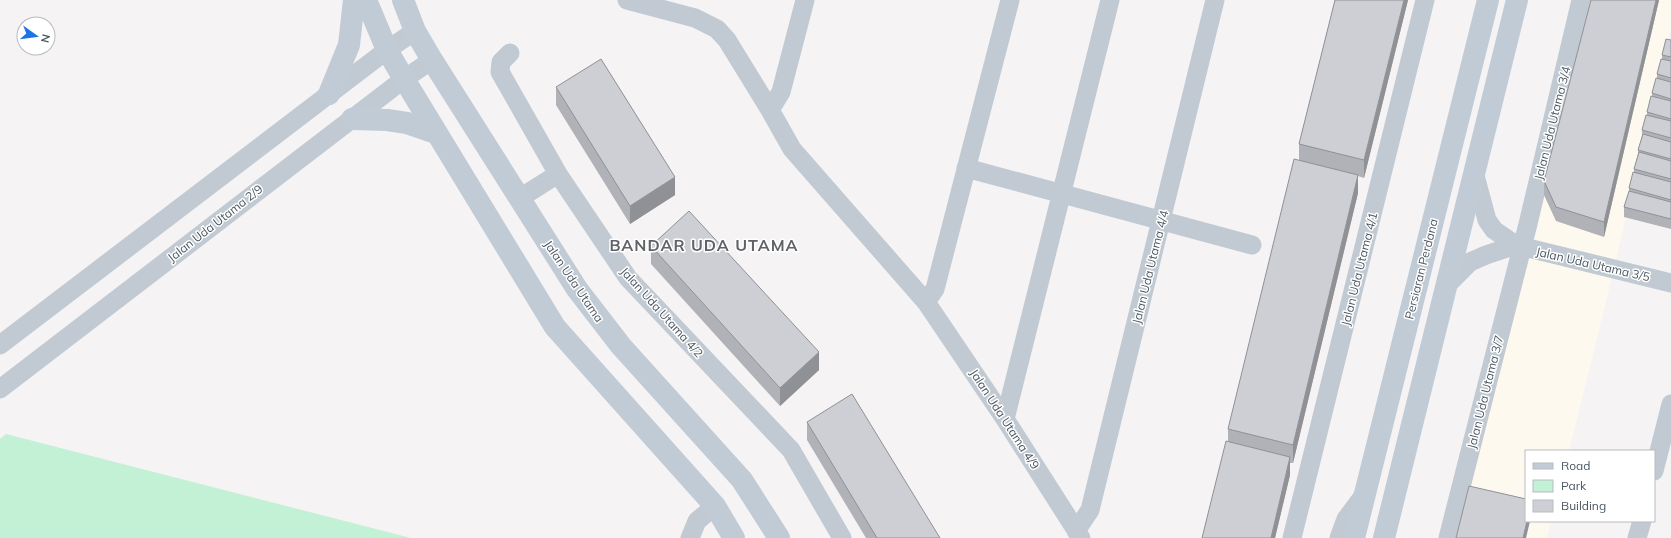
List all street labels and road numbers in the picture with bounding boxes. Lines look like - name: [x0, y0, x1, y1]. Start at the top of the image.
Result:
- street label: Jalan Uda Utama 3/4: [1531, 65, 1573, 181]
- street label: Jalan Uda Utama 2/9: [164, 181, 266, 265]
- street label: Jalan Uda Utama 4/4: [1129, 209, 1171, 325]
- street label: Jalan Uda Utama 4/1: [1338, 211, 1380, 327]
- street label: Persiaran Perdana: [1401, 217, 1441, 321]
- street label: Jalan Uda Utama: [541, 237, 607, 325]
- street label: Jalan Uda Utama 3/5: [1535, 244, 1651, 284]
- street label: Jalan Uda Utama 4/2: [617, 264, 707, 360]
- street label: Jalan Uda Utama 3/7: [1464, 334, 1506, 450]
- street label: Jalan Uda Utama 4/9: [967, 366, 1043, 472]

